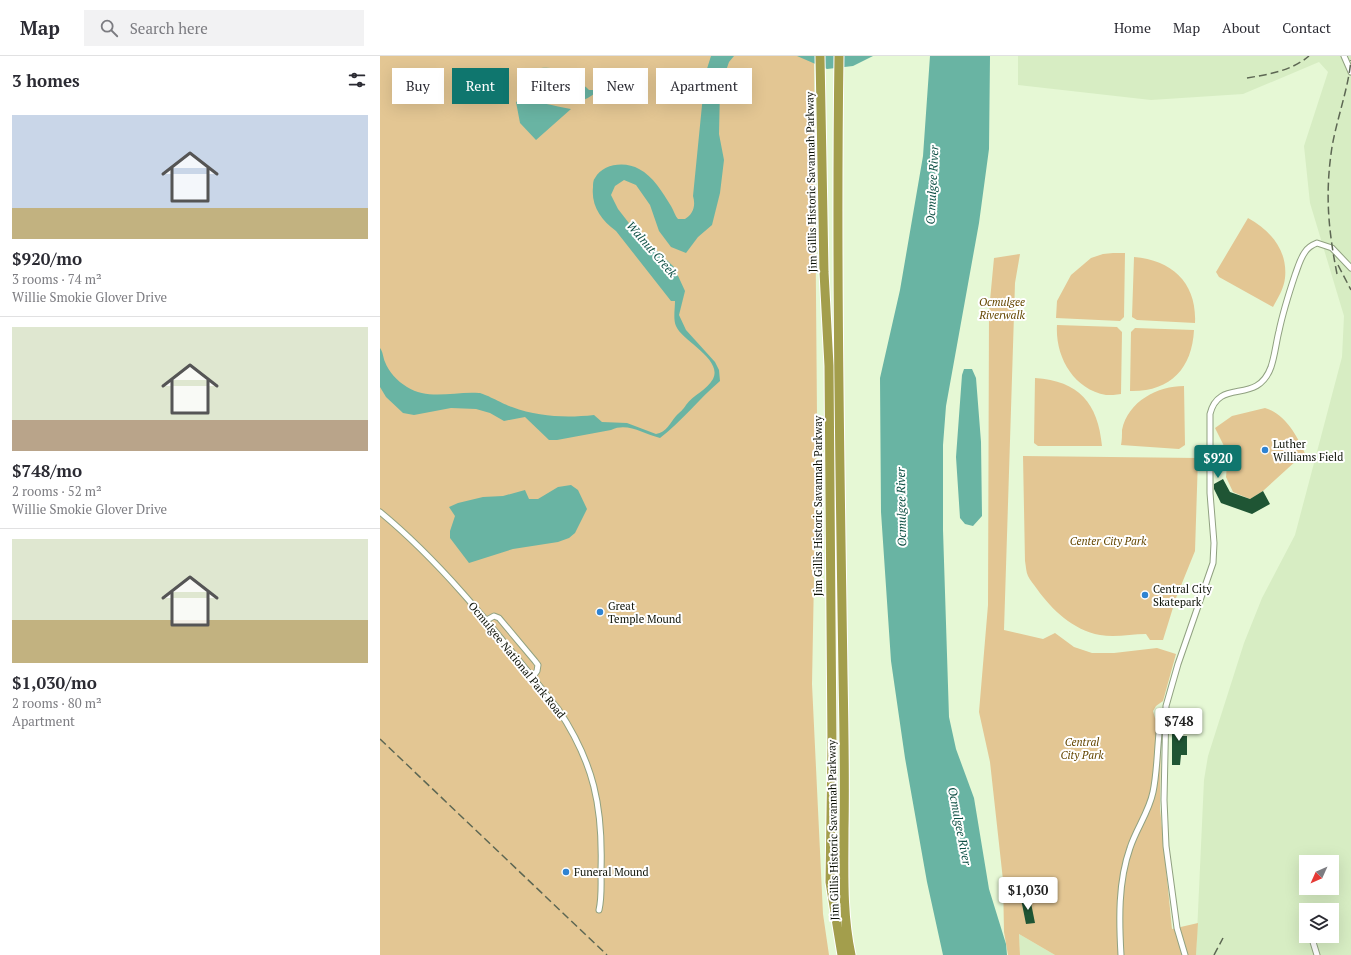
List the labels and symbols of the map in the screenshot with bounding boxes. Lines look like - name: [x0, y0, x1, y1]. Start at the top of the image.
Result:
- street label: Jim Gillis Historic Savannah Parkway: [802, 91, 820, 272]
- water label: Ocmulgee River: [922, 144, 942, 225]
- water label: Walnut Creek: [624, 218, 681, 280]
- park label: Ocmulgee Riverwalk: [978, 295, 1026, 322]
- street label: Jim Gillis Historic Savannah Parkway: [811, 415, 825, 596]
- place label: Luther Williams Field: [1273, 437, 1343, 464]
- pin: $920: [1194, 445, 1242, 479]
- marker: Luther Williams Field: [1260, 445, 1270, 455]
- water label: Ocmulgee River: [893, 466, 909, 547]
- park label: Center City Park: [1070, 534, 1147, 548]
- place label: Central City Skatepark: [1153, 582, 1212, 609]
- marker: Central City Skatepark: [1140, 590, 1150, 600]
- street label: Ocmulgee National Park Road: [466, 599, 568, 721]
- place label: Great Temple Mound: [608, 599, 681, 626]
- marker: Great Temple Mound: [595, 607, 605, 617]
- pin: $748: [1155, 708, 1203, 742]
- park label: Central City Park: [1060, 735, 1104, 762]
- street label: Jim Gillis Historic Savannah Parkway: [824, 739, 842, 920]
- water label: Ocmulgee River: [945, 786, 975, 868]
- north arrow: [1299, 855, 1339, 895]
- place label: Funeral Mound: [574, 865, 649, 879]
- marker: Funeral Mound: [561, 867, 571, 877]
- pin: $1,030: [995, 877, 1061, 911]

